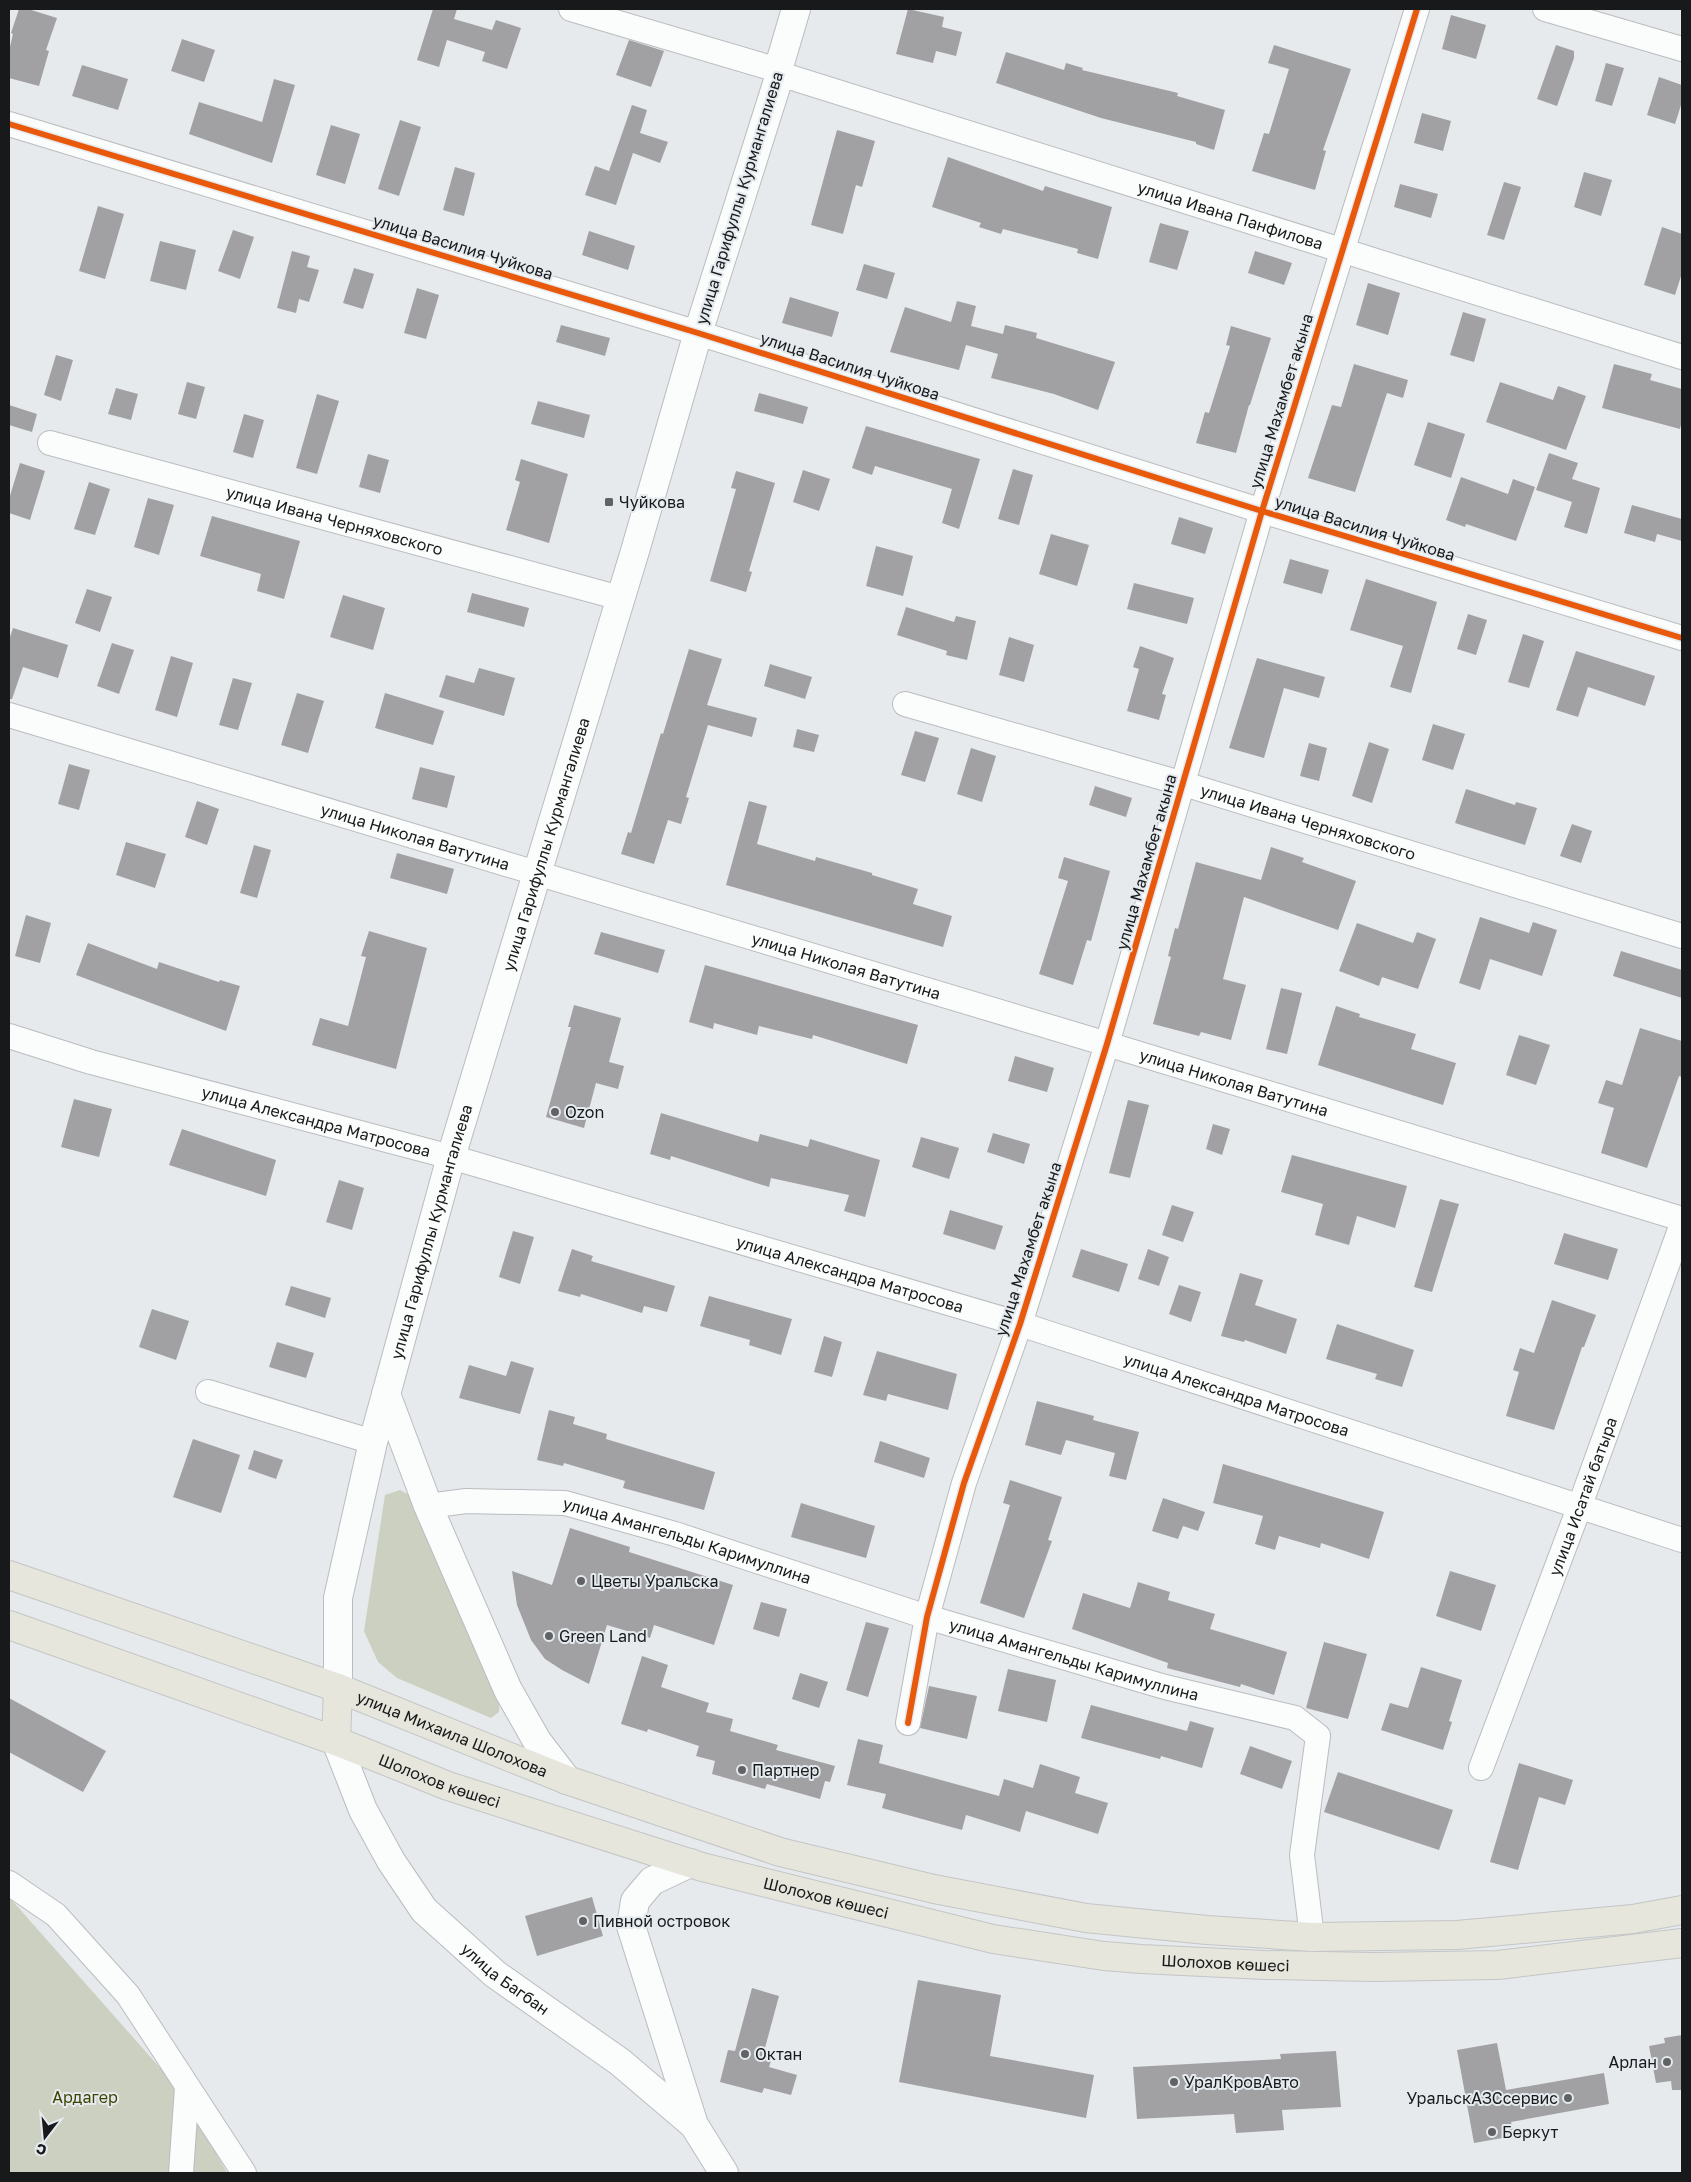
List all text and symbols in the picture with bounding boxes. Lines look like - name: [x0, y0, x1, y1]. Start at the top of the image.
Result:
- street label: улица Гарифуллы Курмангалиева: [691, 69, 787, 327]
- street label: улица Ивана Панфилова: [1135, 177, 1326, 254]
- street label: улица Василия Чуйкова: [370, 210, 556, 284]
- street label: улица Махамбет акына: [1245, 311, 1317, 491]
- street label: улица Василия Чуйкова: [758, 328, 942, 404]
- street label: улица Ивана Черняховского: [224, 481, 445, 559]
- street label: улица Василия Чуйкова: [1272, 491, 1458, 565]
- place label: Чуйкова: [619, 492, 685, 512]
- marker: Чуйкова: [603, 496, 615, 508]
- street label: улица Гарифуллы Курмангалиева: [498, 715, 594, 974]
- street label: улица Махамбет акына: [1111, 772, 1181, 952]
- street label: улица Ивана Черняховского: [1198, 780, 1418, 864]
- street label: улица Николая Ватутина: [318, 799, 512, 874]
- street label: улица Николая Ватутина: [749, 928, 943, 1004]
- street label: улица Николая Ватутина: [1137, 1045, 1331, 1121]
- street label: улица Александра Матросова: [200, 1082, 433, 1161]
- street label: улица Гарифуллы Курмангалиева: [386, 1102, 476, 1362]
- place label: Ozon: [565, 1102, 604, 1122]
- marker: Ozon: [549, 1106, 561, 1118]
- street label: улица Махамбет акына: [990, 1159, 1066, 1339]
- street label: улица Александра Матросова: [734, 1231, 966, 1317]
- street label: улица Александра Матросова: [1121, 1348, 1352, 1441]
- street label: улица Исатай батыра: [1544, 1414, 1621, 1579]
- street label: улица Амангельды Каримуллина: [561, 1493, 814, 1588]
- place label: Цветы Уральска: [591, 1571, 719, 1591]
- marker: Цветы Уральска: [575, 1575, 587, 1587]
- street label: улица Амангельды Каримуллина: [947, 1614, 1201, 1705]
- place label: Green Land: [559, 1626, 647, 1646]
- marker: Green Land: [543, 1630, 555, 1642]
- street label: улица Михаила Шолохова: [354, 1687, 551, 1781]
- street label: Шолохов көшесі: [376, 1749, 503, 1812]
- place label: Партнер: [752, 1760, 820, 1780]
- marker: Партнер: [736, 1764, 748, 1776]
- street label: Шолохов көшесі: [761, 1873, 891, 1923]
- place label: Пивной островок: [593, 1911, 730, 1931]
- marker: Пивной островок: [577, 1915, 589, 1927]
- street label: улица Багбан: [457, 1938, 553, 2019]
- street label: Шолохов көшесі: [1161, 1950, 1290, 1975]
- place label: Октан: [755, 2044, 802, 2064]
- marker: Октан: [739, 2048, 751, 2060]
- place label: Арлан: [1608, 2052, 1657, 2072]
- marker: Арлан: [1661, 2056, 1673, 2068]
- place label: УралКровАвто: [1184, 2072, 1299, 2092]
- marker: УралКровАвто: [1168, 2076, 1180, 2088]
- park label: Ардагер: [52, 2087, 118, 2107]
- place label: УральскАЗСсервис: [1406, 2088, 1558, 2108]
- marker: УральскАЗСсервис: [1562, 2092, 1574, 2104]
- north arrow: [20, 2112, 70, 2162]
- place label: Беркут: [1502, 2122, 1558, 2142]
- marker: Беркут: [1486, 2126, 1498, 2138]
- text: С: [34, 2140, 48, 2160]

